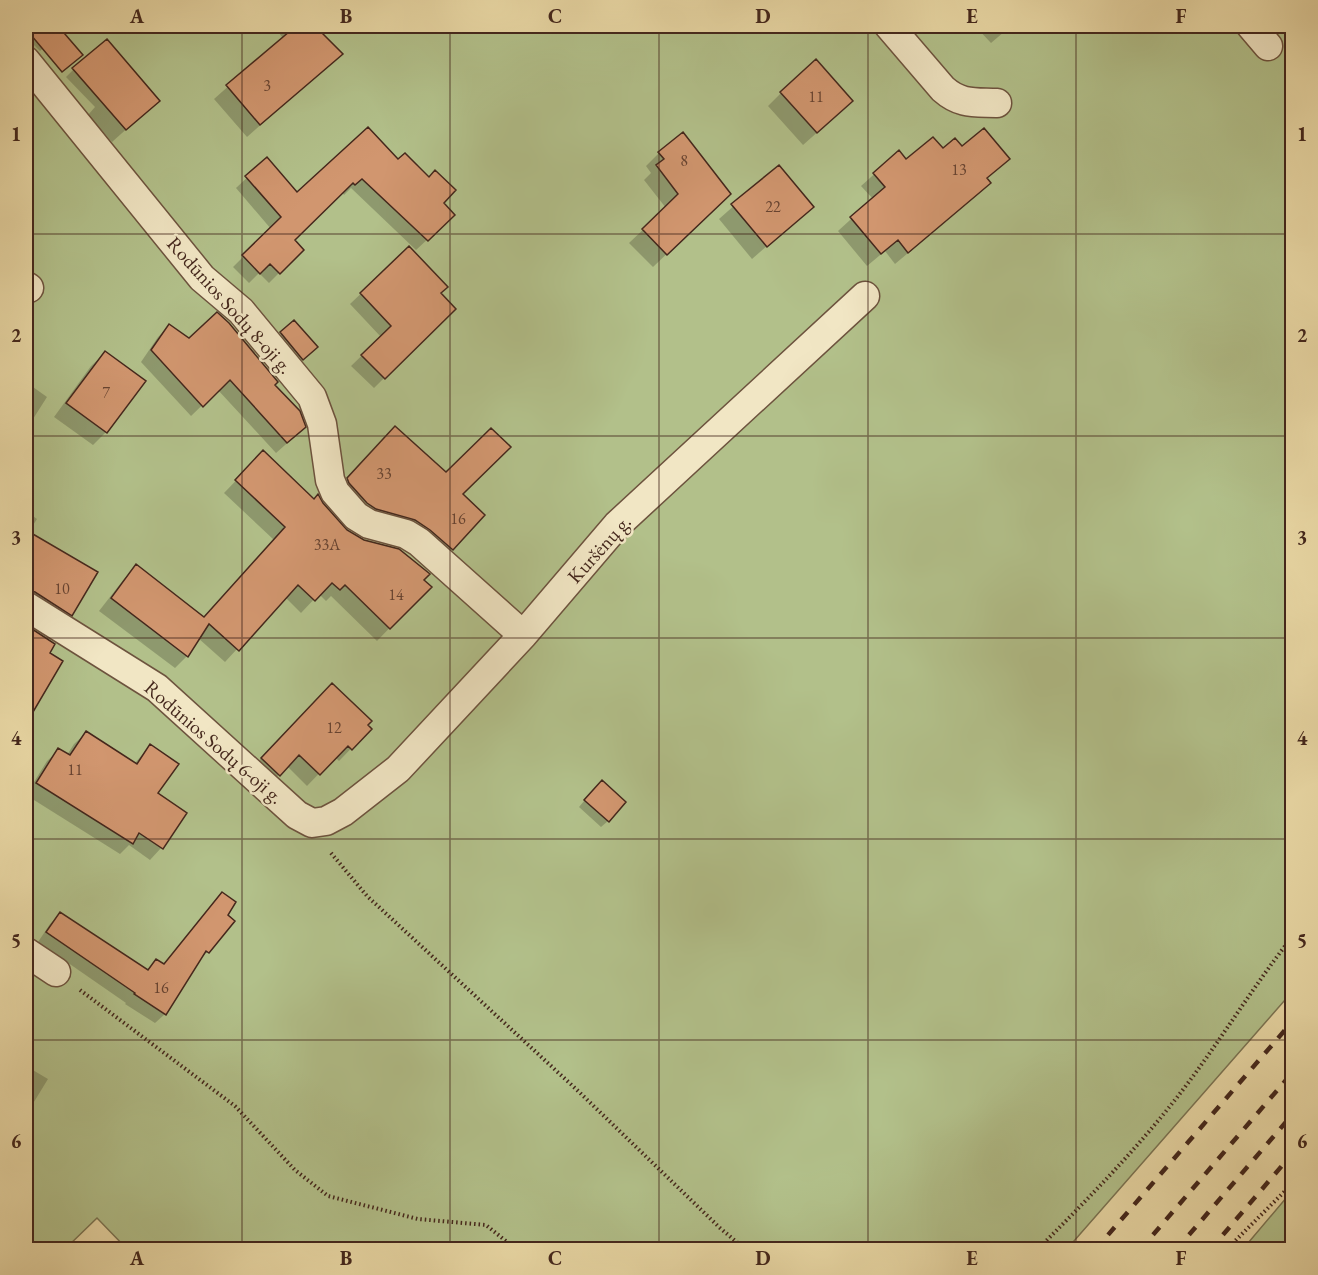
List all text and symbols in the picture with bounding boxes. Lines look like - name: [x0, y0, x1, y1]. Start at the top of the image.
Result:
- text: A: [129, 3, 145, 29]
- text: B: [340, 3, 352, 29]
- text: C: [548, 3, 562, 29]
- text: D: [755, 3, 771, 29]
- text: E: [966, 3, 978, 29]
- text: F: [1176, 3, 1187, 29]
- house number: 3: [263, 75, 271, 96]
- house number: 11: [808, 86, 824, 107]
- text: 1: [11, 121, 21, 147]
- text: 1: [1297, 121, 1307, 147]
- house number: 8: [680, 150, 688, 171]
- house number: 13: [951, 159, 967, 180]
- house number: 22: [765, 196, 781, 217]
- street label: Rodūnios Sodų 8-oji g.: [161, 231, 299, 379]
- text: 2: [11, 322, 22, 348]
- text: 2: [1297, 322, 1308, 348]
- house number: 7: [102, 382, 110, 403]
- house number: 33: [376, 463, 392, 484]
- house number: 16: [450, 508, 466, 529]
- street label: Kuršėnų g.: [561, 509, 637, 589]
- text: 3: [11, 524, 21, 550]
- text: 3: [1297, 524, 1307, 550]
- house number: 33A: [314, 534, 341, 555]
- house number: 10: [54, 578, 70, 599]
- house number: 14: [388, 584, 404, 605]
- street label: Rodūnios Sodų 6-oji g.: [139, 674, 289, 810]
- house number: 12: [326, 717, 342, 738]
- text: 4: [11, 725, 22, 751]
- text: 4: [1297, 725, 1308, 751]
- house number: 11: [67, 759, 83, 780]
- text: 5: [11, 927, 21, 953]
- text: 5: [1297, 927, 1307, 953]
- house number: 16: [153, 977, 169, 998]
- text: 6: [11, 1128, 22, 1154]
- text: 6: [1297, 1128, 1308, 1154]
- text: A: [129, 1245, 145, 1271]
- text: B: [340, 1245, 352, 1271]
- text: C: [548, 1245, 562, 1271]
- text: D: [755, 1245, 771, 1271]
- text: E: [966, 1245, 978, 1271]
- text: F: [1176, 1245, 1187, 1271]

